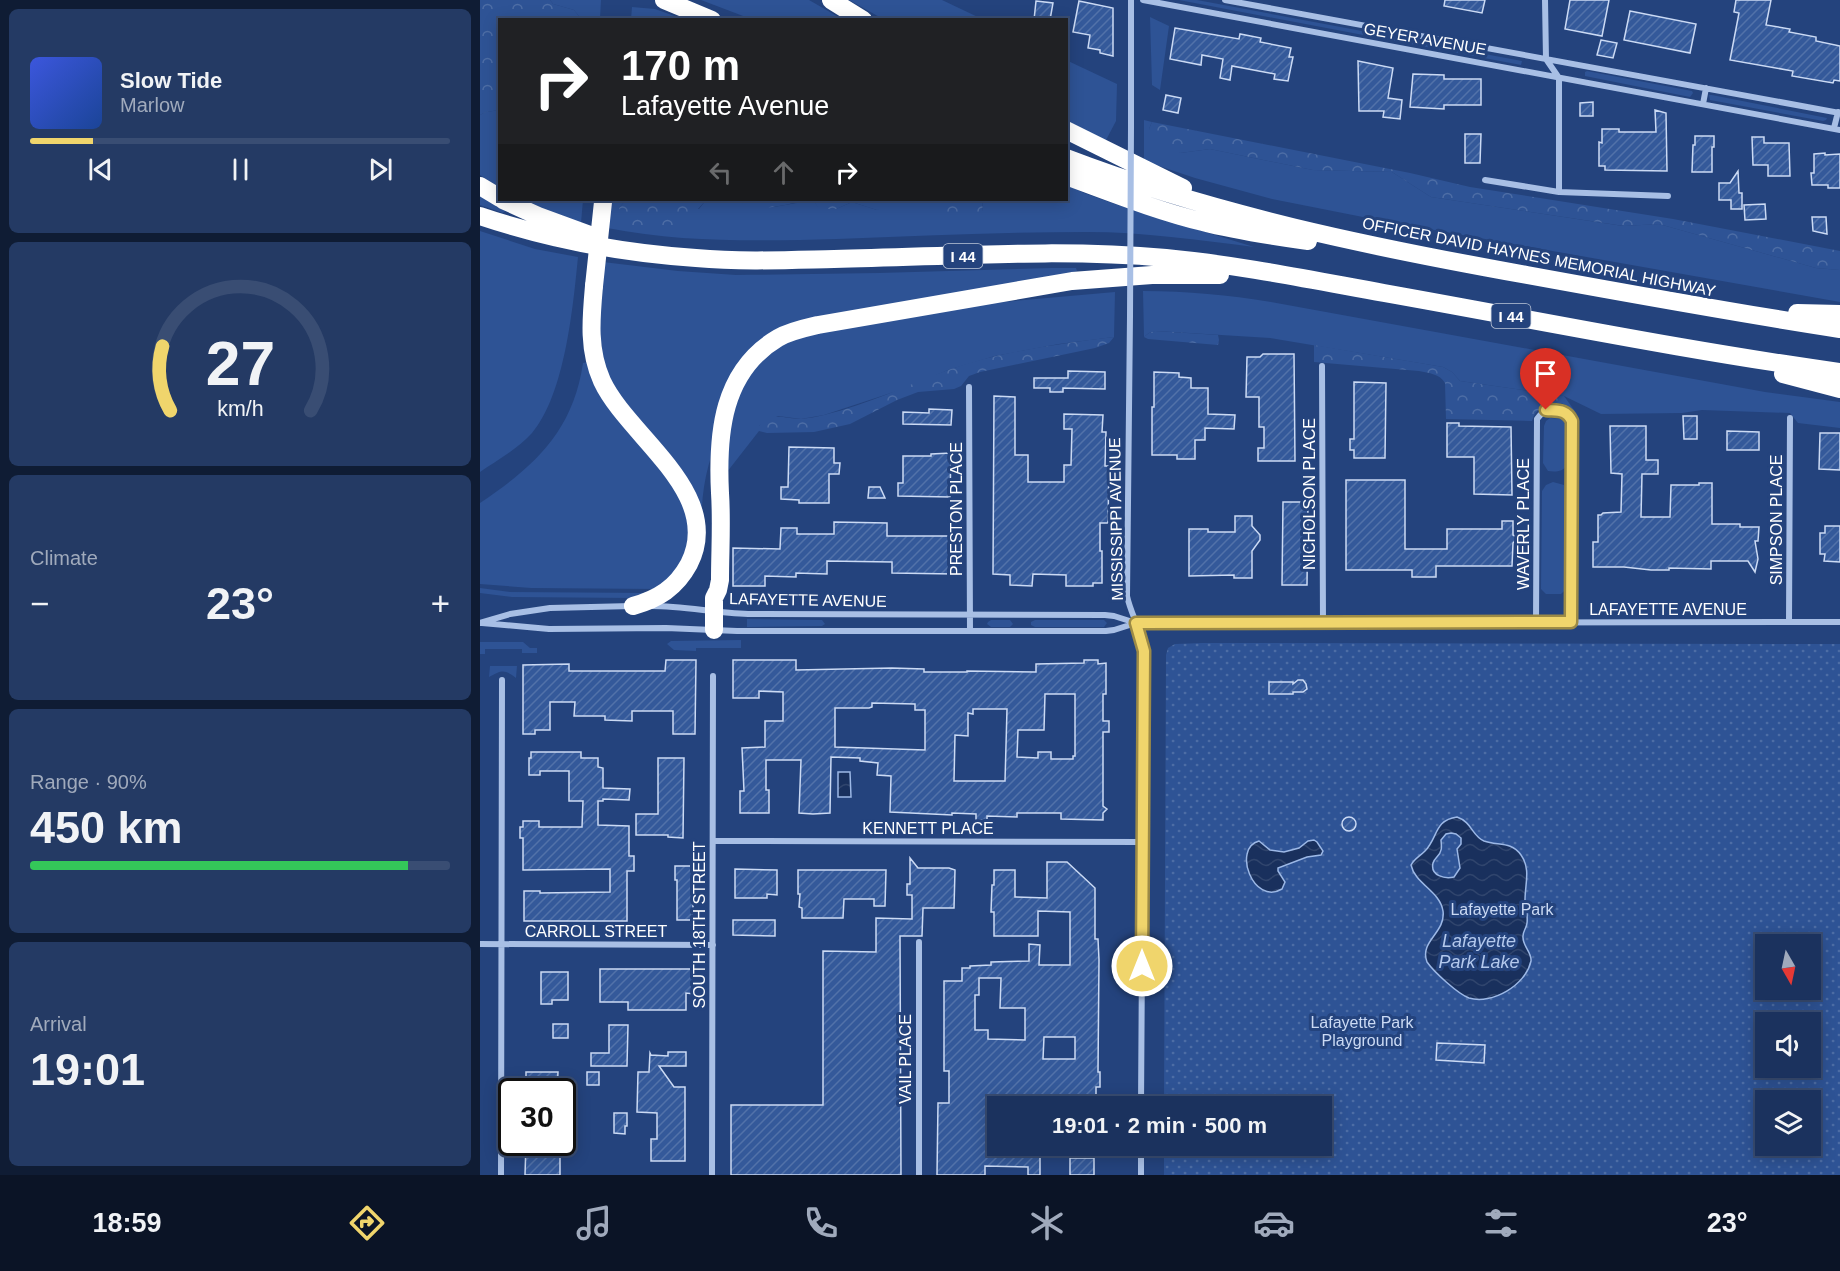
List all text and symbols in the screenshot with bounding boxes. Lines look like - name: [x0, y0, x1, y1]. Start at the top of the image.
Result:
- street label: GEYER AVENUE: [1362, 20, 1488, 58]
- icon: right: [522, 42, 600, 120]
- text: 170 m: [621, 42, 740, 89]
- text: Slow Tide: [120, 68, 222, 93]
- text: Lafayette Avenue: [621, 91, 829, 121]
- text: Marlow: [120, 94, 184, 116]
- icon: previous: [84, 153, 117, 186]
- icon: pause: [224, 153, 257, 186]
- icon: next: [364, 153, 397, 186]
- icon: left: [704, 156, 737, 189]
- icon: ahead: [767, 156, 800, 189]
- icon: right: [830, 156, 863, 189]
- street label: OFFICER DAVID HAYNES MEMORIAL HIGHWAY: [1361, 214, 1718, 300]
- road number: I 44: [944, 244, 982, 268]
- road number: I 44: [1492, 304, 1530, 328]
- text: 27: [205, 329, 275, 398]
- pin: [1520, 348, 1571, 410]
- icon: arrive: [1529, 357, 1562, 390]
- text: km/h: [217, 398, 263, 422]
- street label: NICHOLSON PLACE: [1301, 418, 1318, 570]
- street label: MISSISSIPPI AVENUE: [1106, 437, 1126, 601]
- street label: PRESTON PLACE: [948, 442, 965, 576]
- street label: SIMPSON PLACE: [1768, 455, 1785, 585]
- street label: WAVERLY PLACE: [1515, 458, 1532, 590]
- text: Climate: [30, 547, 98, 569]
- text: 23°: [206, 578, 274, 629]
- text: −: [30, 585, 49, 622]
- text: +: [431, 585, 450, 622]
- street label: LAFAYETTE AVENUE: [729, 590, 887, 610]
- street label: LAFAYETTE AVENUE: [1589, 601, 1747, 618]
- text: Range · 90%: [30, 771, 147, 793]
- text: 450 km: [30, 802, 183, 853]
- street label: KENNETT PLACE: [862, 820, 994, 837]
- street label: SOUTH 18TH STREET: [691, 841, 708, 1009]
- park label: Lafayette Park: [1450, 901, 1555, 918]
- street label: CARROLL STREET: [525, 923, 668, 940]
- water label: Lafayette Park Lake: [1438, 931, 1520, 972]
- position arrow: [1110, 934, 1174, 998]
- north arrow: [1755, 934, 1821, 1000]
- map controls: [1755, 934, 1821, 1156]
- button: sound: [1755, 1012, 1821, 1078]
- text: Arrival: [30, 1013, 87, 1035]
- street label: VAIL PLACE: [897, 1014, 914, 1104]
- park label: Lafayette Park Playground: [1310, 1014, 1415, 1049]
- text: 19:01: [30, 1044, 145, 1095]
- speed limit sign: 30: [498, 1078, 576, 1156]
- button: layers: [1755, 1090, 1821, 1156]
- text: 19:01 · 2 min · 500 m: [1052, 1113, 1267, 1138]
- icon: directions: [346, 1202, 388, 1244]
- icon: music: [573, 1202, 615, 1244]
- icon: phone: [800, 1202, 842, 1244]
- icon: climate: [1026, 1202, 1068, 1244]
- icon: car: [1253, 1202, 1295, 1244]
- icon: filters: [1480, 1202, 1522, 1244]
- text: 18:59: [92, 1208, 161, 1238]
- text: 23°: [1707, 1208, 1748, 1238]

